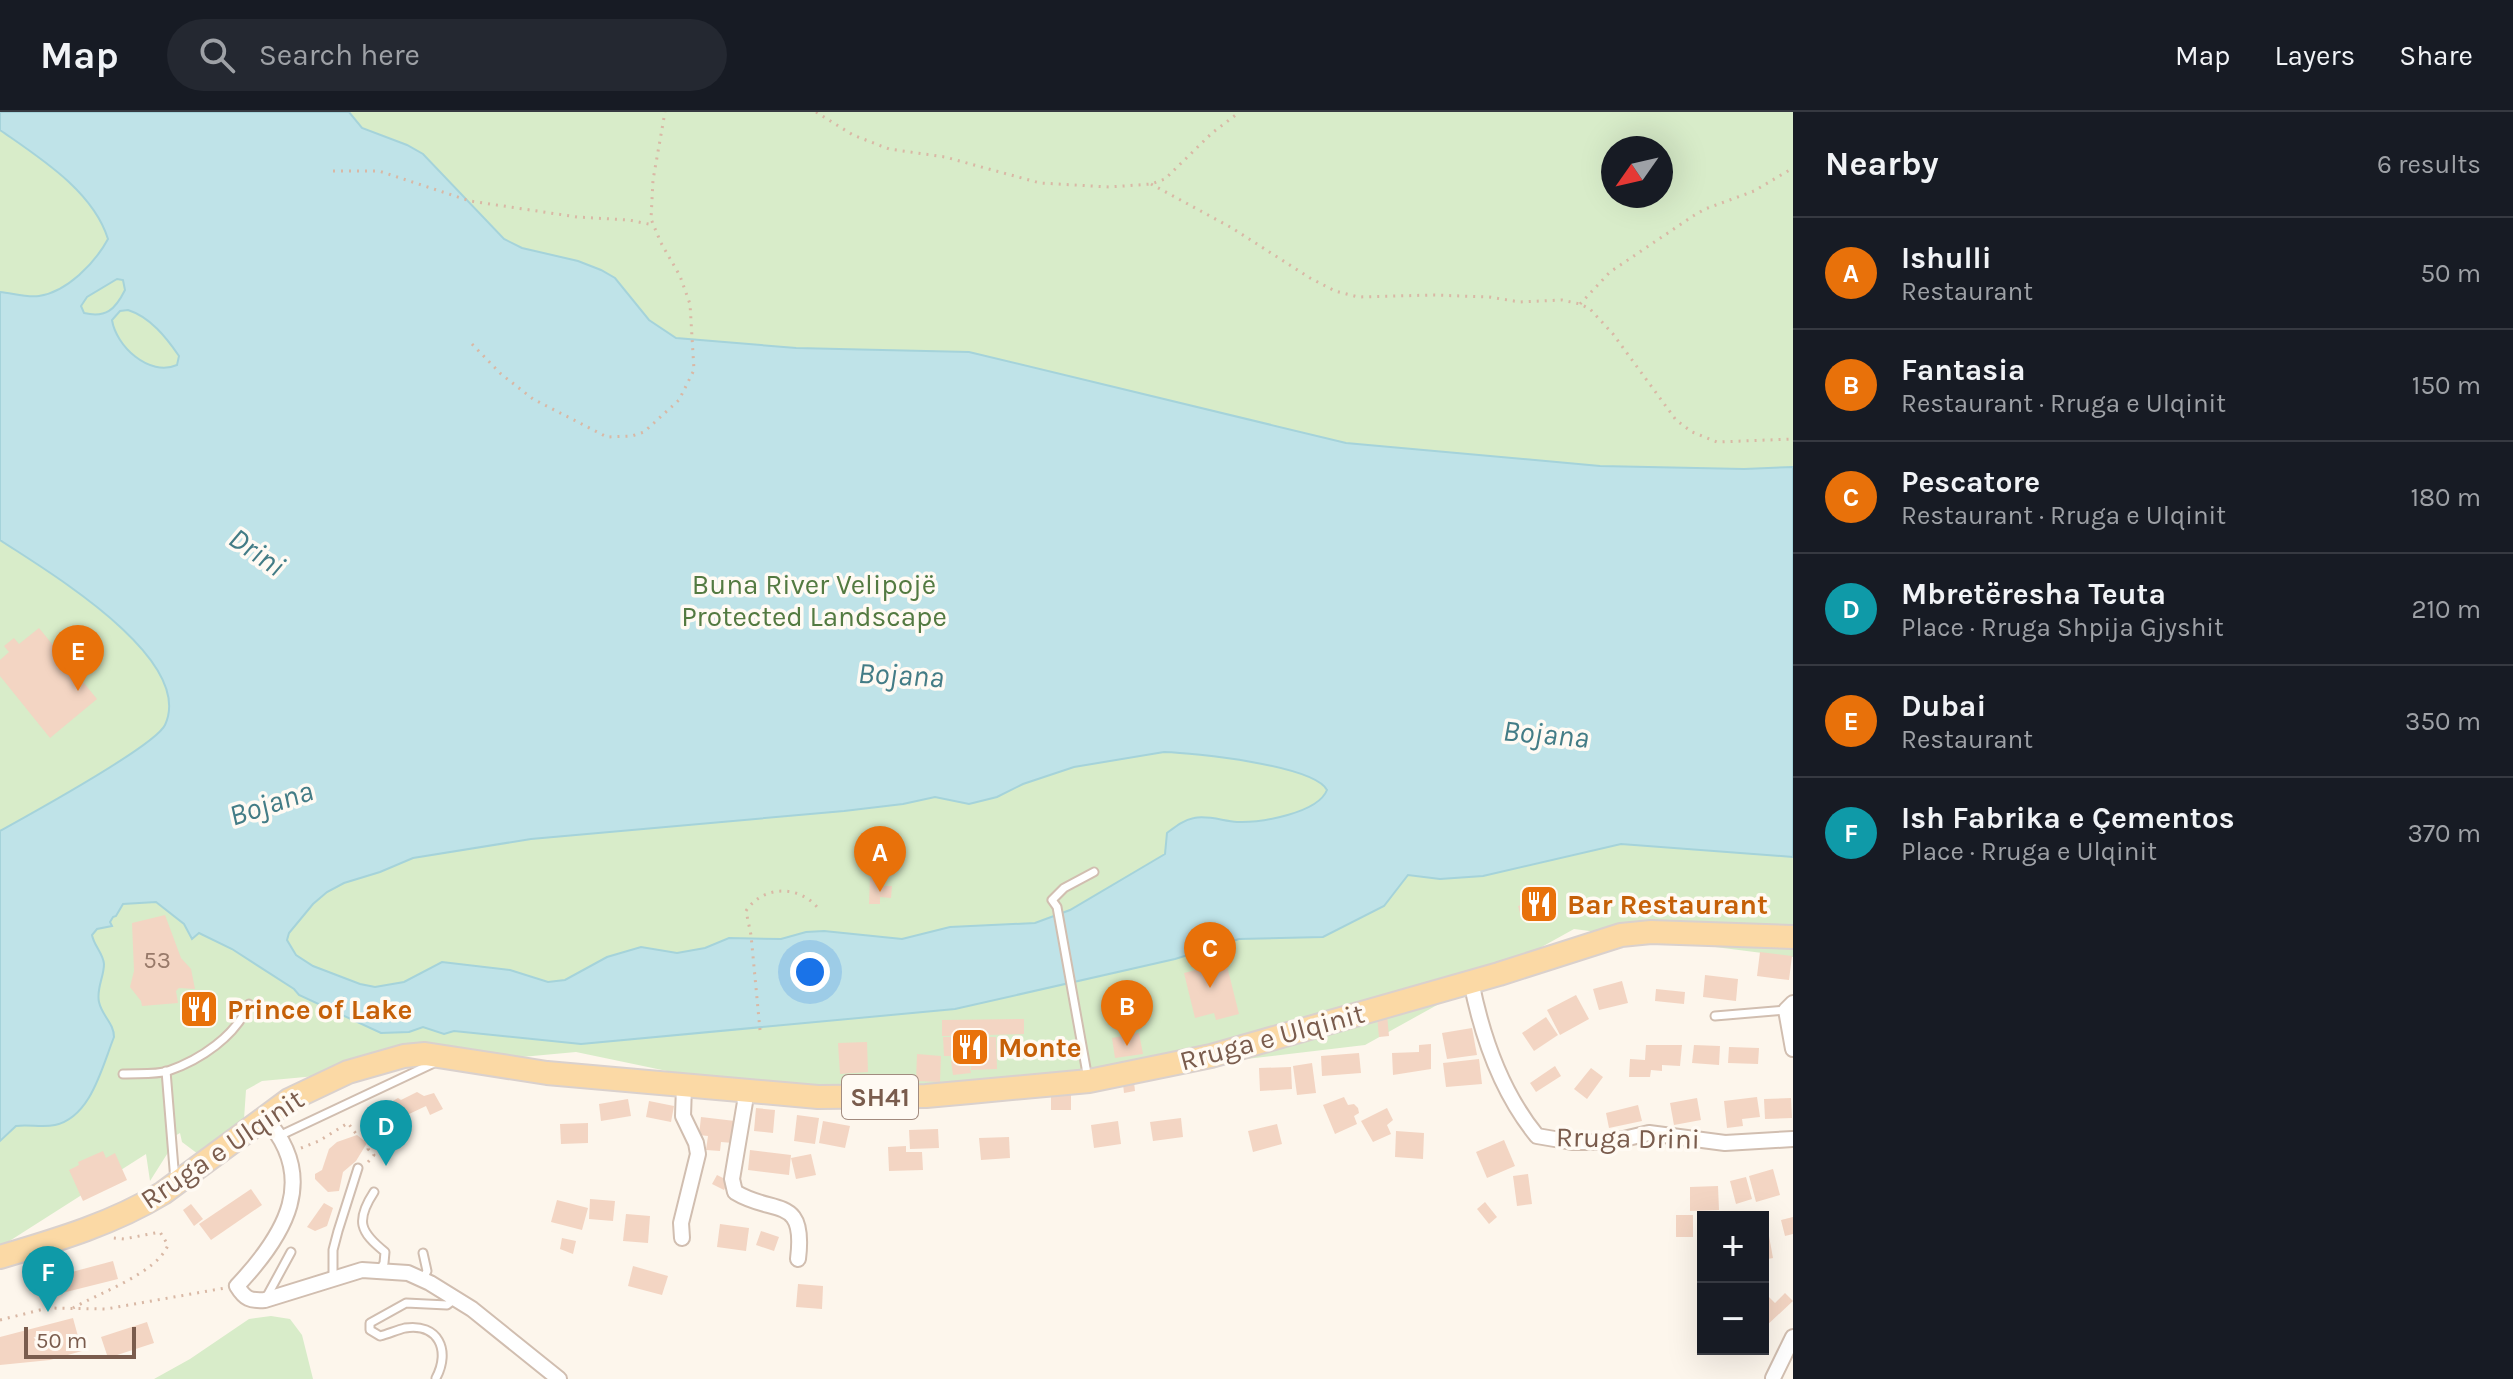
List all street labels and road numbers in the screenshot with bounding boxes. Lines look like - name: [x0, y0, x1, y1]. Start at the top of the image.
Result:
- street label: Rruga e Ulqinit: [1176, 997, 1368, 1077]
- road number: SH41: [842, 1075, 918, 1119]
- street label: Rruga e Ulqinit: [134, 1082, 310, 1216]
- street label: Rruga Drini: [1556, 1120, 1700, 1156]

